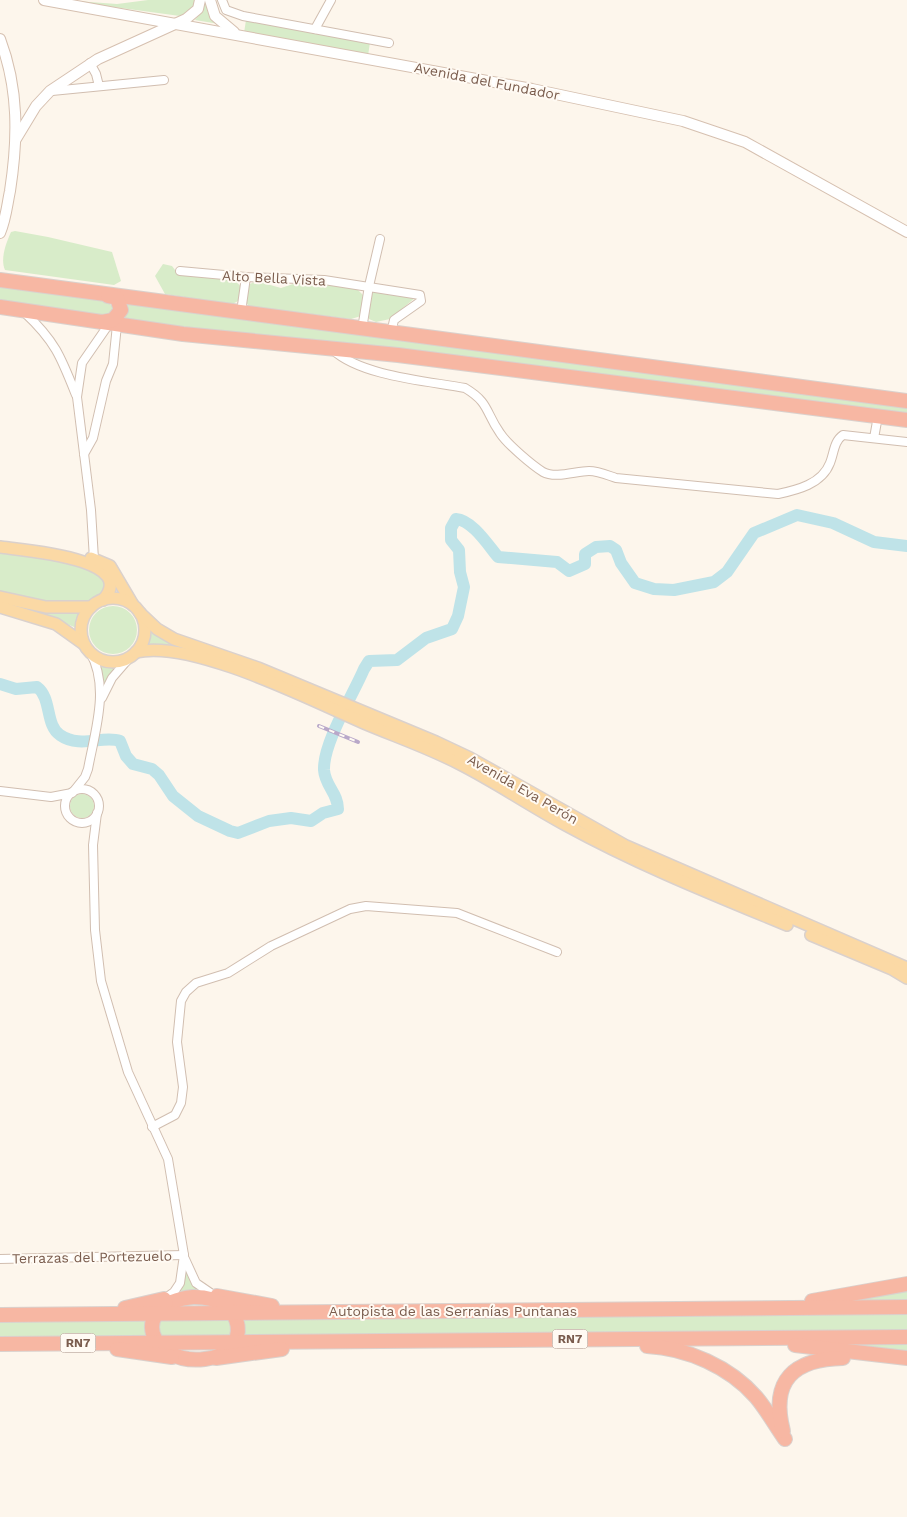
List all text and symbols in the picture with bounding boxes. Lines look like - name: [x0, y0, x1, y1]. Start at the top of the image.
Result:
- street label: Avenida del Fundador: [413, 59, 561, 103]
- street label: Alto Bella Vista: [222, 267, 326, 289]
- street label: Avenida Eva Perón: [465, 751, 581, 827]
- street label: Terrazas del Portezuelo: [12, 1248, 172, 1266]
- street label: Autopista de las Serranías Puntanas: [329, 1303, 577, 1319]
- road number: RN7: [552, 1330, 588, 1348]
- road number: RN7: [60, 1334, 96, 1352]

